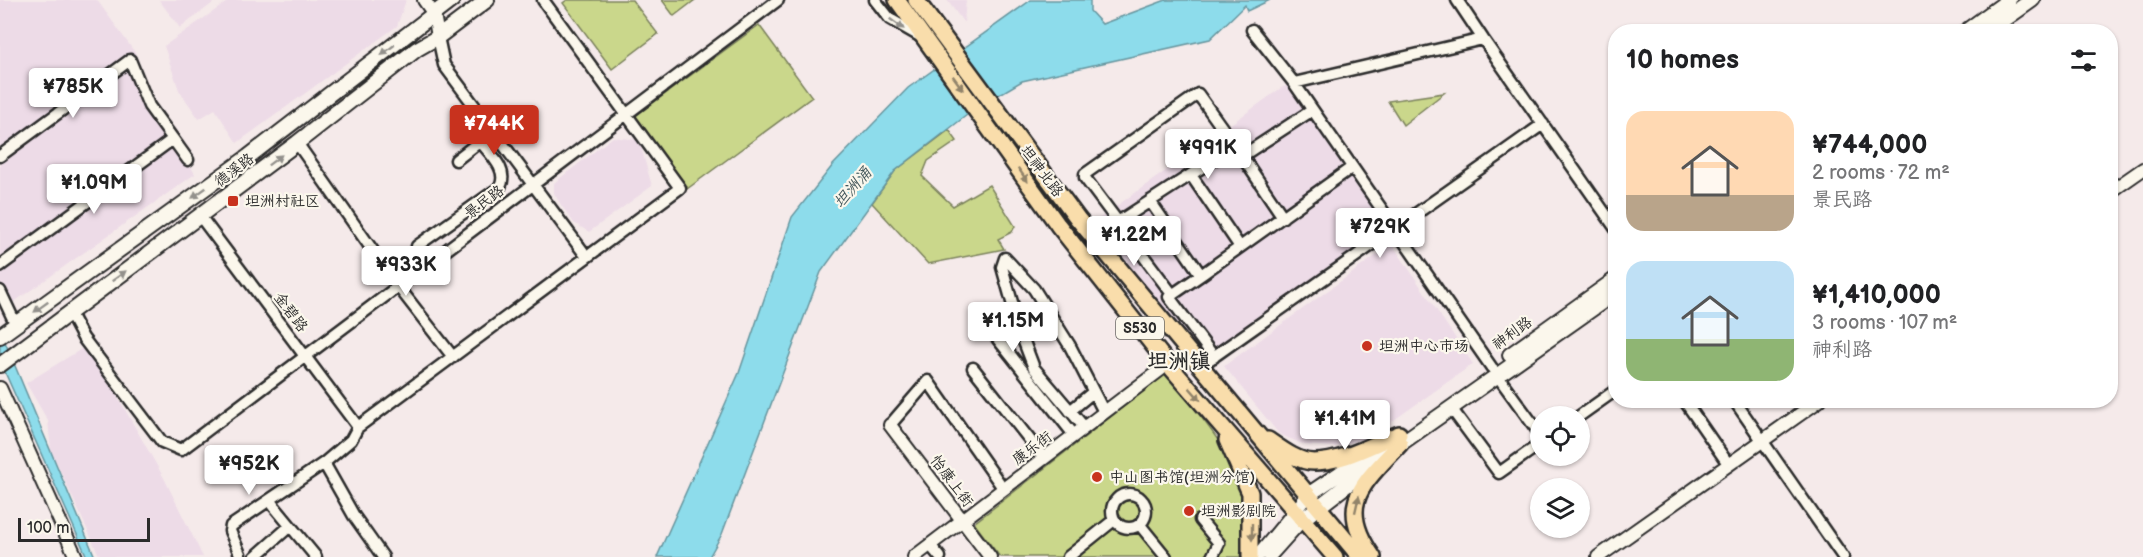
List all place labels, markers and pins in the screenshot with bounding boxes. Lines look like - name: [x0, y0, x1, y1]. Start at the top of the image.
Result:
- pin: ¥785K: [31, 68, 115, 119]
- pin: ¥744K: [452, 105, 536, 156]
- pin: ¥991K: [1166, 129, 1250, 180]
- pin: ¥1.09M: [45, 164, 143, 215]
- place label: 坦洲村社区: [245, 192, 320, 211]
- marker: 坦洲村社区: [226, 194, 240, 208]
- pin: ¥729K: [1338, 208, 1422, 259]
- pin: ¥1.22M: [1085, 216, 1183, 267]
- pin: ¥933K: [364, 246, 448, 297]
- pin: ¥1.15M: [964, 302, 1062, 353]
- place label: 坦洲中心市场: [1379, 337, 1469, 356]
- marker: 坦洲中心市场: [1360, 339, 1374, 353]
- pin: ¥1.41M: [1296, 400, 1394, 451]
- pin: ¥952K: [207, 445, 291, 496]
- place label: 中山图书馆(坦洲分馆): [1109, 468, 1255, 487]
- marker: 中山图书馆(坦洲分馆): [1090, 470, 1104, 484]
- place label: 坦洲影剧院: [1201, 502, 1276, 521]
- marker: 坦洲影剧院: [1182, 504, 1196, 518]

